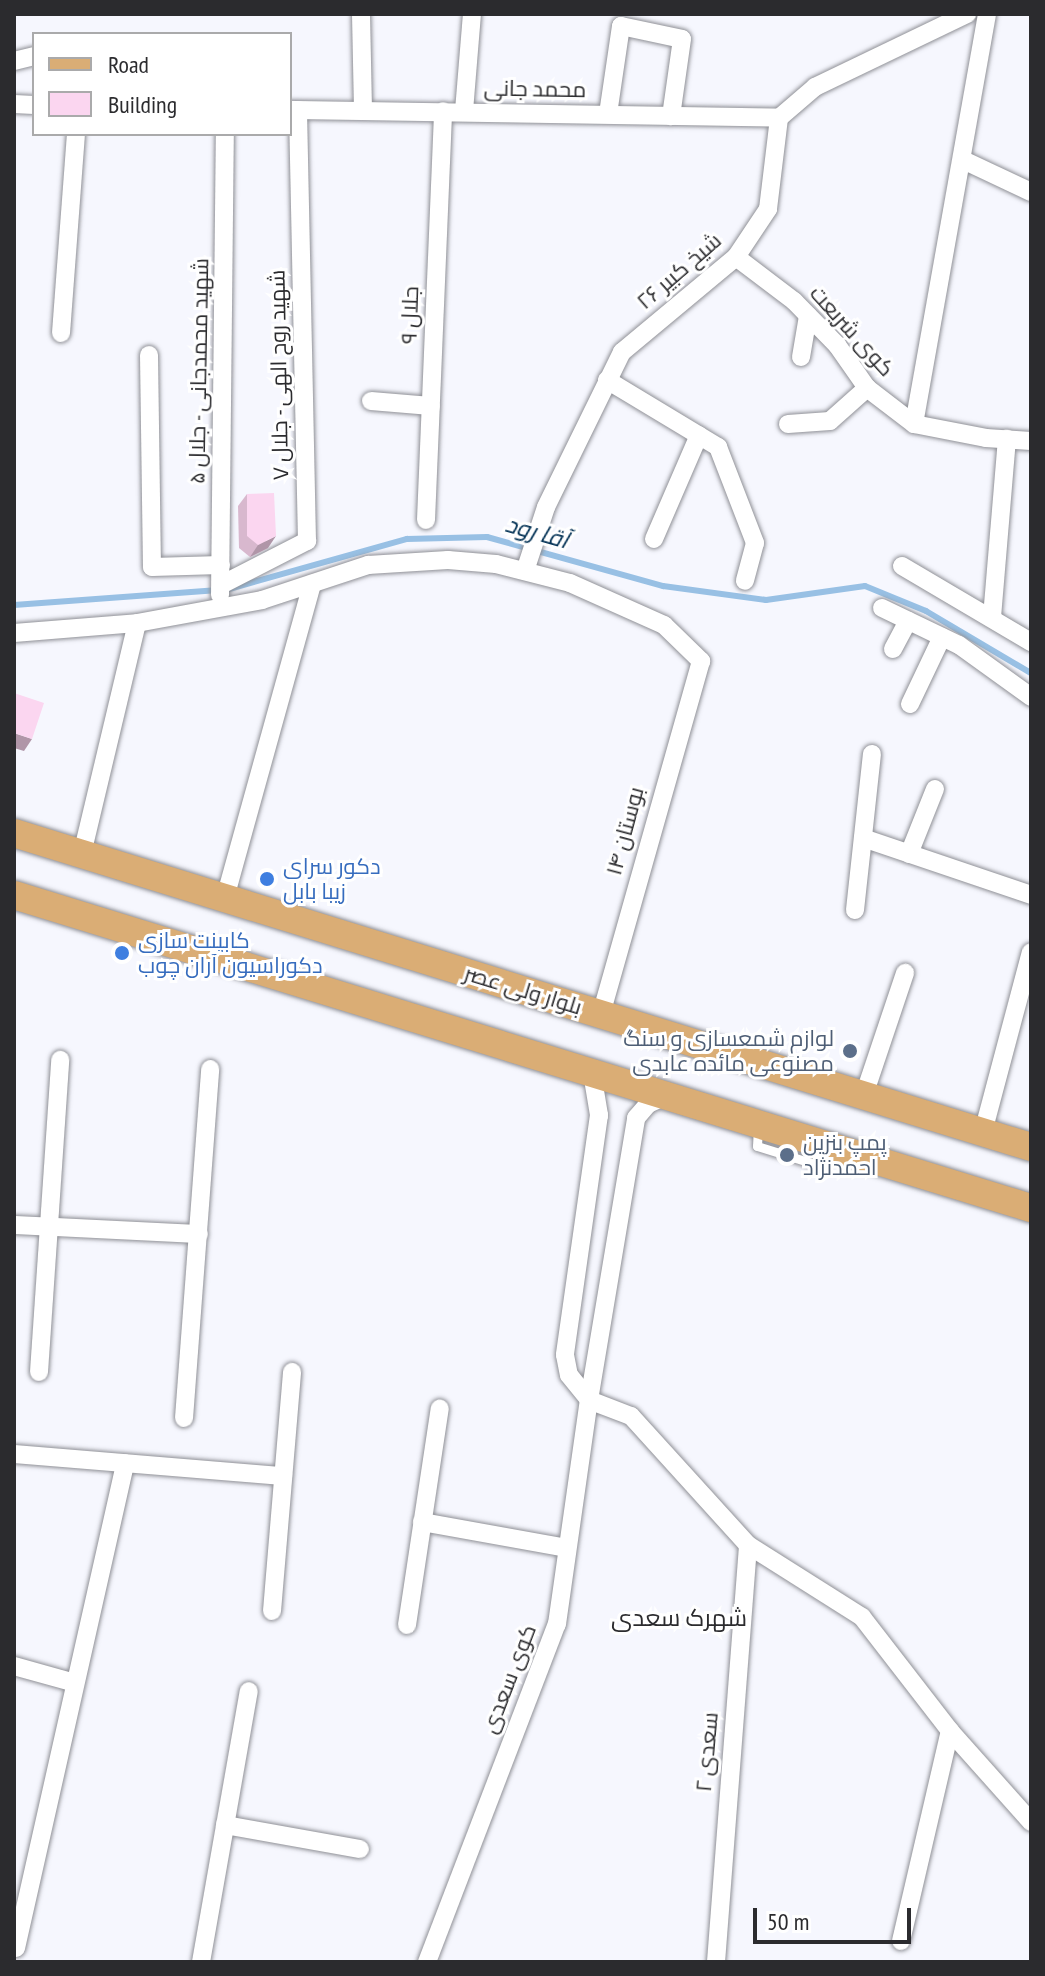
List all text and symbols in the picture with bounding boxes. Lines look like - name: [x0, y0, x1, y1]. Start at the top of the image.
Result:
- legend: [32, 32, 292, 136]
- text: Road: [108, 49, 149, 80]
- street label: محمد جانی: [483, 75, 587, 103]
- text: Building: [108, 89, 177, 120]
- street label: شیخ کبیر ۲۶: [631, 227, 727, 315]
- street label: شهید محمدجانی - جلال ۵: [184, 257, 214, 485]
- street label: شهید روح الهی - جلال ۷: [264, 269, 294, 481]
- street label: کوی شریعت: [804, 280, 900, 382]
- street label: جلال ۹: [396, 286, 424, 344]
- water label: آقا رود: [502, 509, 572, 555]
- street label: بوستان ۱۴: [601, 784, 649, 878]
- place label: دکور سرای زیبا بابل: [283, 853, 381, 904]
- marker: دکور سرای زیبا بابل: [258, 870, 276, 888]
- place label: کابینت سازی دکوراسیون آران چوب: [138, 927, 323, 978]
- marker: کابینت سازی دکوراسیون آران چوب: [113, 944, 131, 962]
- street label: بلوار ولی عصر: [461, 960, 585, 1020]
- place label: لوازم شمعسازی و سنگ مصنوعی مائده عابدی: [623, 1025, 834, 1076]
- marker: لوازم شمعسازی و سنگ مصنوعی مائده عابدی: [841, 1042, 859, 1060]
- place label: پمپ بنزین احمدنژاد: [803, 1129, 887, 1180]
- marker: پمپ بنزین احمدنژاد: [778, 1146, 796, 1164]
- district label: شهرک سعدی: [611, 1604, 747, 1632]
- street label: کوی سعدی: [476, 1621, 542, 1737]
- street label: سعدی ۲: [690, 1711, 724, 1793]
- scale bar: [757, 1892, 915, 1942]
- text: 50 m: [767, 1906, 809, 1937]

